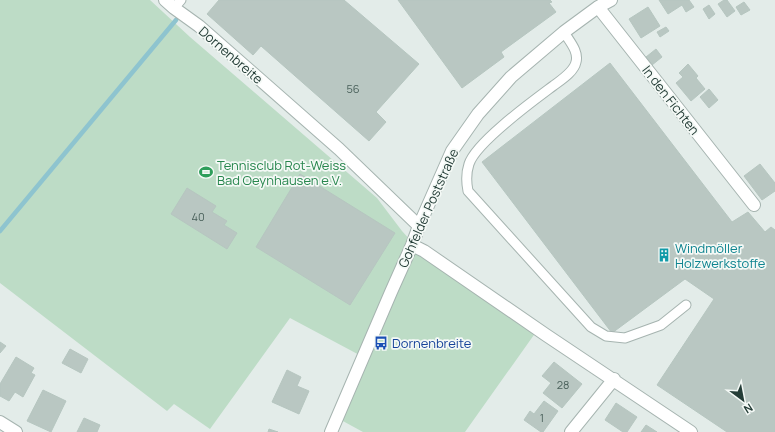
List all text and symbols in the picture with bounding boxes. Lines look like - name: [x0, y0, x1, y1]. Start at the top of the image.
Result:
- street label: Dornenbreite: [195, 22, 267, 88]
- street label: In den Fichten: [638, 62, 704, 138]
- house number: 56: [346, 81, 360, 96]
- street label: Gohfelder Poststraße: [394, 145, 463, 270]
- place label: Tennisclub Rot-Weiss Bad Oeynhausen e.V.: [217, 156, 346, 189]
- sports icon: Tennisclub Rot-Weiss Bad Oeynhausen e.V.: [198, 164, 214, 180]
- house number: 40: [191, 209, 205, 224]
- place label: Windmöller Holzwerkstoffe: [675, 239, 766, 272]
- building icon: Windmöller Holzwerkstoffe: [656, 247, 672, 263]
- place label: Dornenbreite: [392, 334, 472, 352]
- bus stop icon: Dornenbreite: [373, 335, 389, 351]
- house number: 28: [557, 377, 569, 392]
- north arrow: [723, 380, 763, 420]
- text: N: [741, 400, 756, 417]
- house number: 1: [540, 410, 544, 425]

